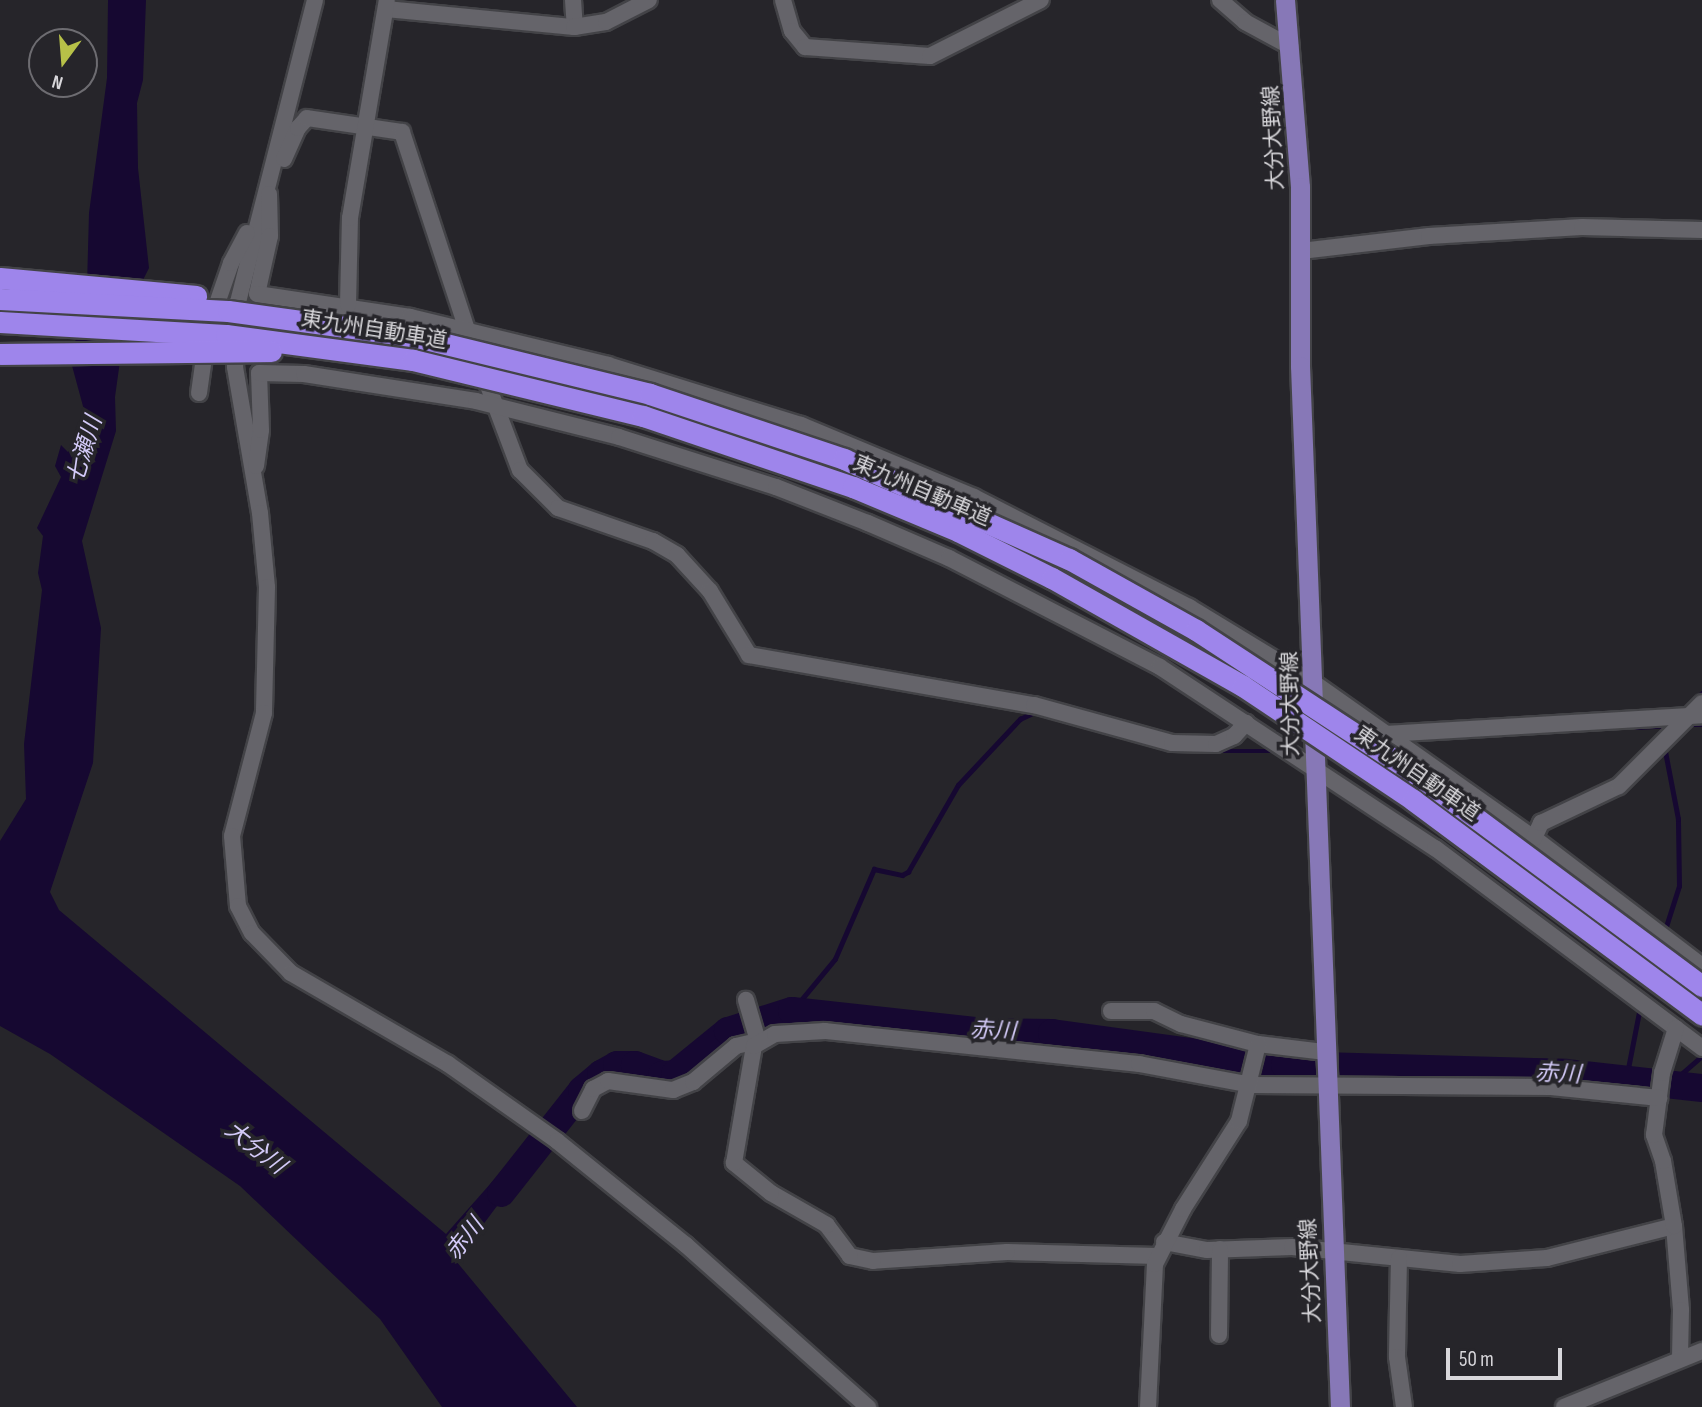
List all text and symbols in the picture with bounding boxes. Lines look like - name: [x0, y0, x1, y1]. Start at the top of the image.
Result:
- north arrow: [28, 28, 98, 98]
- text: N: [50, 69, 66, 94]
- street label: 大分大野線: [1259, 85, 1289, 191]
- street label: 東九州自動車道: [299, 306, 449, 354]
- water label: 七瀬川: [62, 413, 108, 487]
- street label: 東九州自動車道: [849, 451, 995, 531]
- street label: 大分大野線: [1277, 651, 1305, 757]
- street label: 東九州自動車道: [1350, 722, 1484, 826]
- water label: 赤川: [969, 1016, 1017, 1046]
- water label: 赤川: [1534, 1059, 1582, 1089]
- water label: 大分川: [219, 1116, 291, 1180]
- water label: 赤川: [440, 1212, 490, 1266]
- street label: 大分大野線: [1296, 1218, 1326, 1324]
- scale bar: [1450, 1334, 1566, 1378]
- text: 50 m: [1459, 1347, 1494, 1372]

